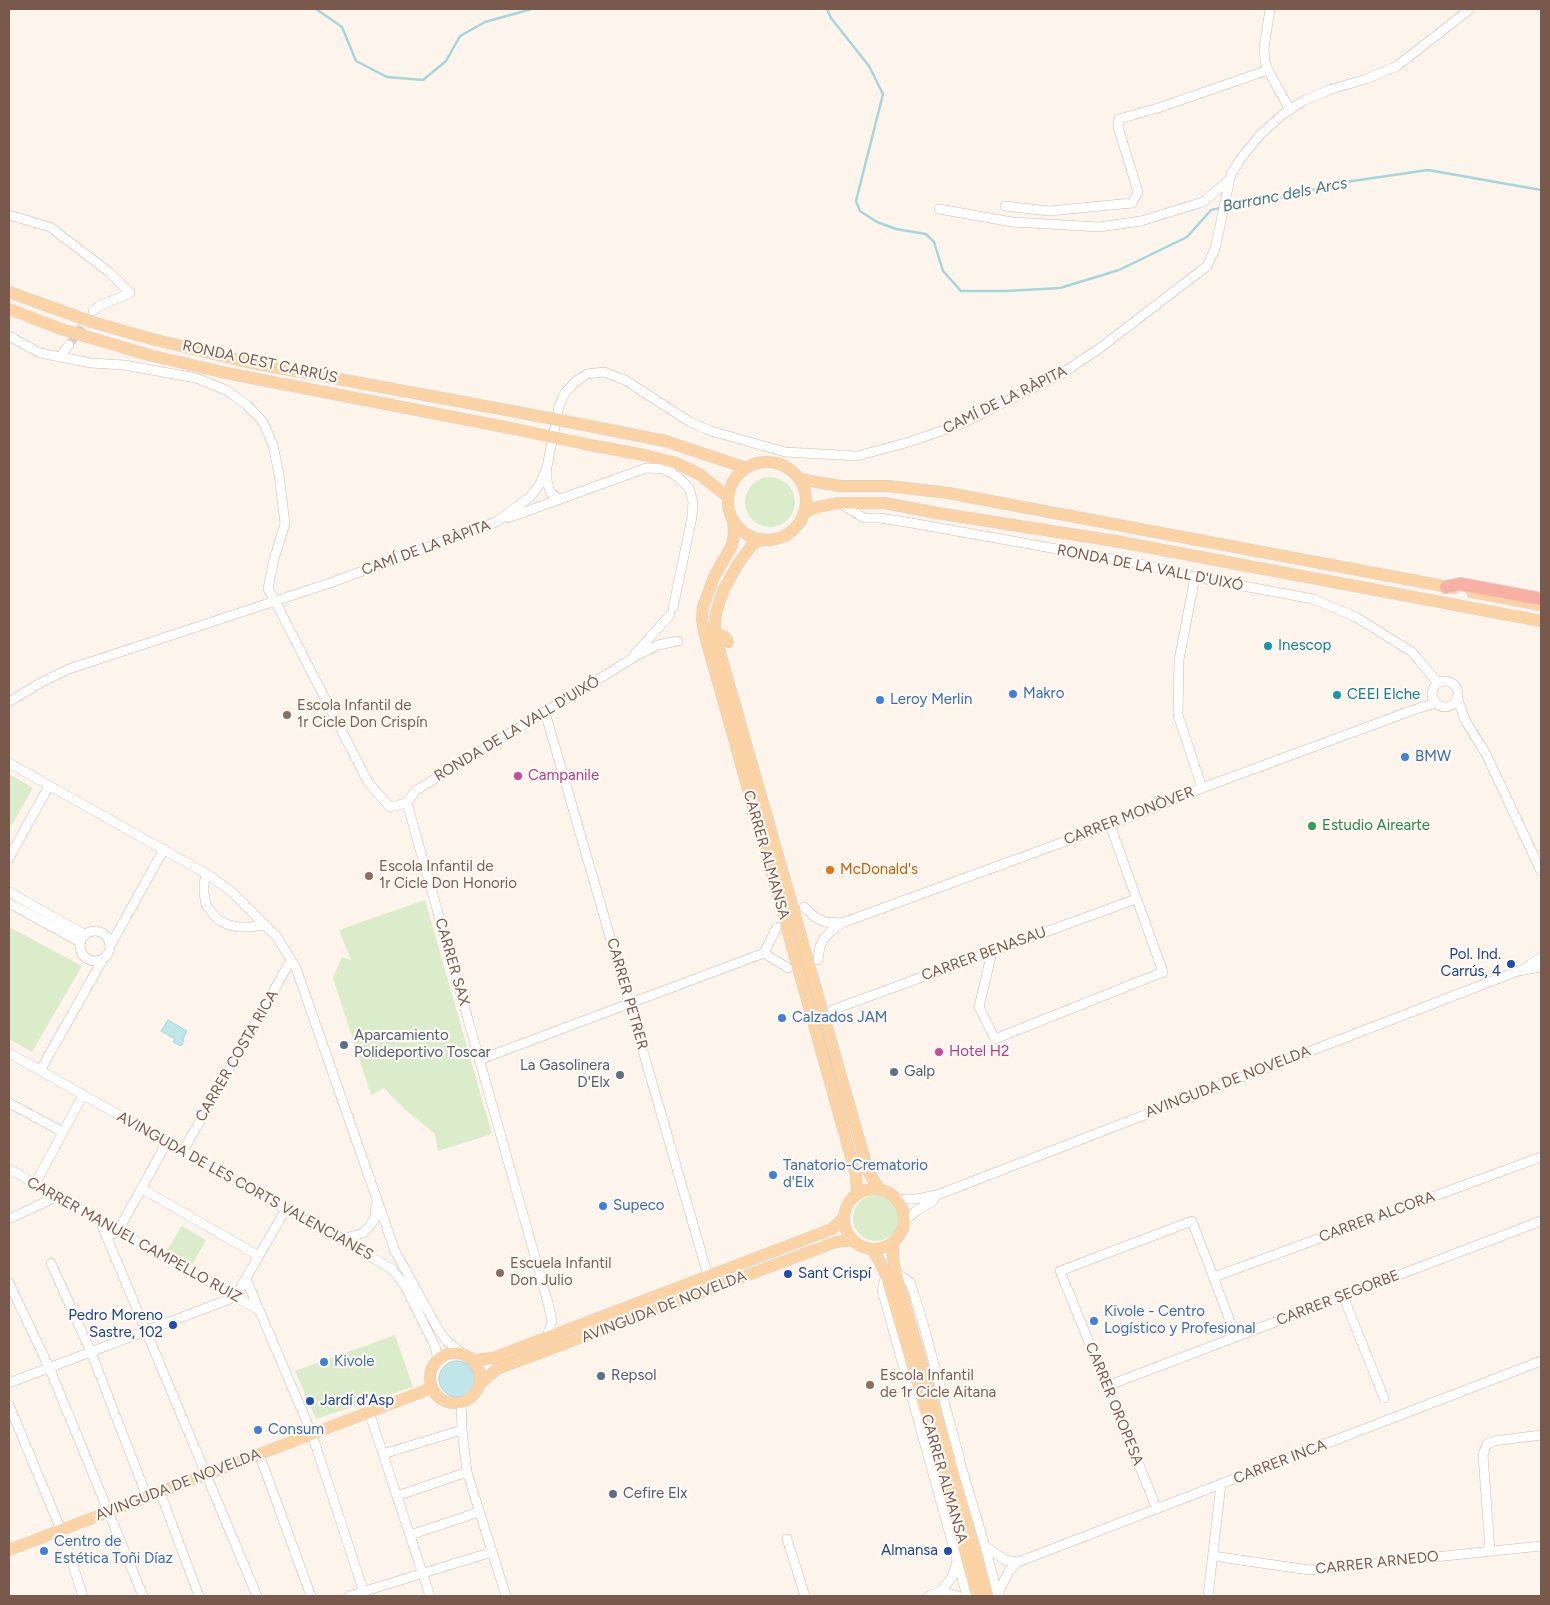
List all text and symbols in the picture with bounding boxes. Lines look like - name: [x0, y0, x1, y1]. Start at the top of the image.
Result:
- water label: Barranc dels Arcs: [1221, 173, 1349, 217]
- street label: RONDA OEST CARRÚS: [181, 337, 339, 387]
- street label: CAMÍ DE LA RÀPITA: [940, 362, 1070, 438]
- street label: CAMÍ DE LA RÀPITA: [359, 516, 493, 580]
- street label: RONDA DE LA VALL D'UIXÓ: [1055, 541, 1245, 595]
- place label: Inescop: [1278, 637, 1331, 655]
- marker: Inescop: [1262, 640, 1274, 652]
- street label: RONDA DE LA VALL D'UIXÓ: [431, 673, 603, 785]
- place label: Makro: [1023, 685, 1064, 703]
- place label: CEEI Elche: [1347, 686, 1420, 704]
- marker: Makro: [1007, 688, 1019, 700]
- marker: CEEI Elche: [1331, 689, 1343, 701]
- place label: Leroy Merlin: [890, 691, 972, 709]
- marker: Leroy Merlin: [874, 694, 886, 706]
- place label: Escola Infantil de 1r Cicle Don Crispín: [297, 697, 428, 732]
- marker: Escola Infantil de 1r Cicle Don Crispín: [281, 709, 293, 721]
- place label: BMW: [1415, 748, 1451, 766]
- marker: BMW: [1399, 751, 1411, 763]
- place label: Campanile: [528, 767, 599, 785]
- marker: Campanile: [512, 770, 524, 782]
- street label: CARRER MONÒVER: [1061, 783, 1197, 849]
- street label: CARRER ALMANSA: [739, 788, 793, 922]
- place label: Estudio Airearte: [1322, 817, 1430, 835]
- marker: Estudio Airearte: [1306, 820, 1318, 832]
- place label: Escola Infantil de 1r Cicle Don Honorio: [379, 858, 517, 893]
- place label: McDonald's: [840, 861, 918, 879]
- marker: McDonald's: [824, 864, 836, 876]
- marker: Escola Infantil de 1r Cicle Don Honorio: [363, 870, 375, 882]
- street label: CARRER SAX: [431, 916, 473, 1008]
- street label: CARRER BENASAU: [919, 923, 1049, 985]
- street label: CARRER PETRER: [602, 936, 652, 1052]
- place label: Pol. Ind. Carrús, 4: [1441, 946, 1501, 981]
- marker: Pol. Ind. Carrús, 4: [1505, 958, 1517, 970]
- street label: CARRER COSTA RICA: [192, 987, 282, 1125]
- place label: Calzados JAM: [792, 1009, 888, 1027]
- marker: Calzados JAM: [776, 1012, 788, 1024]
- place label: Aparcamiento Polideportivo Toscar: [354, 1027, 491, 1062]
- marker: Aparcamiento Polideportivo Toscar: [338, 1039, 350, 1051]
- street label: AVINGUDA DE NOVELDA: [1143, 1042, 1313, 1122]
- place label: Hotel H2: [949, 1043, 1009, 1061]
- marker: Hotel H2: [933, 1046, 945, 1058]
- place label: La Gasolinera D'Elx: [520, 1057, 610, 1092]
- place label: Galp: [904, 1063, 935, 1081]
- marker: Galp: [888, 1066, 900, 1078]
- marker: La Gasolinera D'Elx: [614, 1069, 626, 1081]
- street label: AVINGUDA DE LES CORTS VALENCIANES: [114, 1108, 376, 1264]
- place label: Tanatorio-Crematorio d'Elx: [783, 1157, 928, 1192]
- marker: Tanatorio-Crematorio d'Elx: [767, 1169, 779, 1181]
- street label: CARRER MANUEL CAMPELLO RUIZ: [23, 1173, 245, 1307]
- street label: CARRER ALCORA: [1317, 1188, 1437, 1246]
- place label: Supeco: [613, 1197, 664, 1215]
- marker: Supeco: [597, 1200, 609, 1212]
- place label: Escuela Infantil Don Julio: [510, 1255, 612, 1290]
- place label: Sant Crispí: [798, 1265, 871, 1283]
- street label: CARRER SEGORBE: [1274, 1266, 1402, 1330]
- marker: Escuela Infantil Don Julio: [494, 1267, 506, 1279]
- street label: AVINGUDA DE NOVELDA: [579, 1267, 749, 1347]
- marker: Sant Crispí: [782, 1268, 794, 1280]
- place label: Kivole - Centro Logístico y Profesional: [1104, 1303, 1256, 1338]
- place label: Pedro Moreno Sastre, 102: [68, 1307, 163, 1342]
- marker: Kivole - Centro Logístico y Profesional: [1088, 1315, 1100, 1327]
- marker: Pedro Moreno Sastre, 102: [167, 1319, 179, 1331]
- street label: CARRER OROPESA: [1081, 1340, 1147, 1468]
- place label: Kivole: [334, 1353, 374, 1371]
- marker: Kivole: [318, 1356, 330, 1368]
- place label: Repsol: [611, 1367, 656, 1385]
- place label: Escola Infantil de 1r Cicle Aitana: [880, 1367, 996, 1402]
- marker: Repsol: [595, 1370, 607, 1382]
- marker: Escola Infantil de 1r Cicle Aitana: [864, 1379, 876, 1391]
- place label: Jardí d'Asp: [320, 1392, 394, 1410]
- marker: Jardí d'Asp: [304, 1395, 316, 1407]
- street label: CARRER ALMANSA: [917, 1412, 971, 1546]
- place label: Consum: [268, 1421, 324, 1439]
- marker: Consum: [252, 1424, 264, 1436]
- street label: CARRER INCA: [1231, 1436, 1329, 1488]
- street label: AVINGUDA DE NOVELDA: [93, 1445, 263, 1525]
- place label: Cefire Elx: [623, 1485, 687, 1503]
- marker: Cefire Elx: [607, 1488, 619, 1500]
- place label: Centro de Estética Toñi Díaz: [54, 1533, 173, 1568]
- place label: Almansa: [881, 1542, 938, 1560]
- marker: Centro de Estética Toñi Díaz: [38, 1545, 50, 1557]
- marker: Almansa: [942, 1545, 954, 1557]
- street label: CARRER ARNEDO: [1315, 1548, 1439, 1578]

